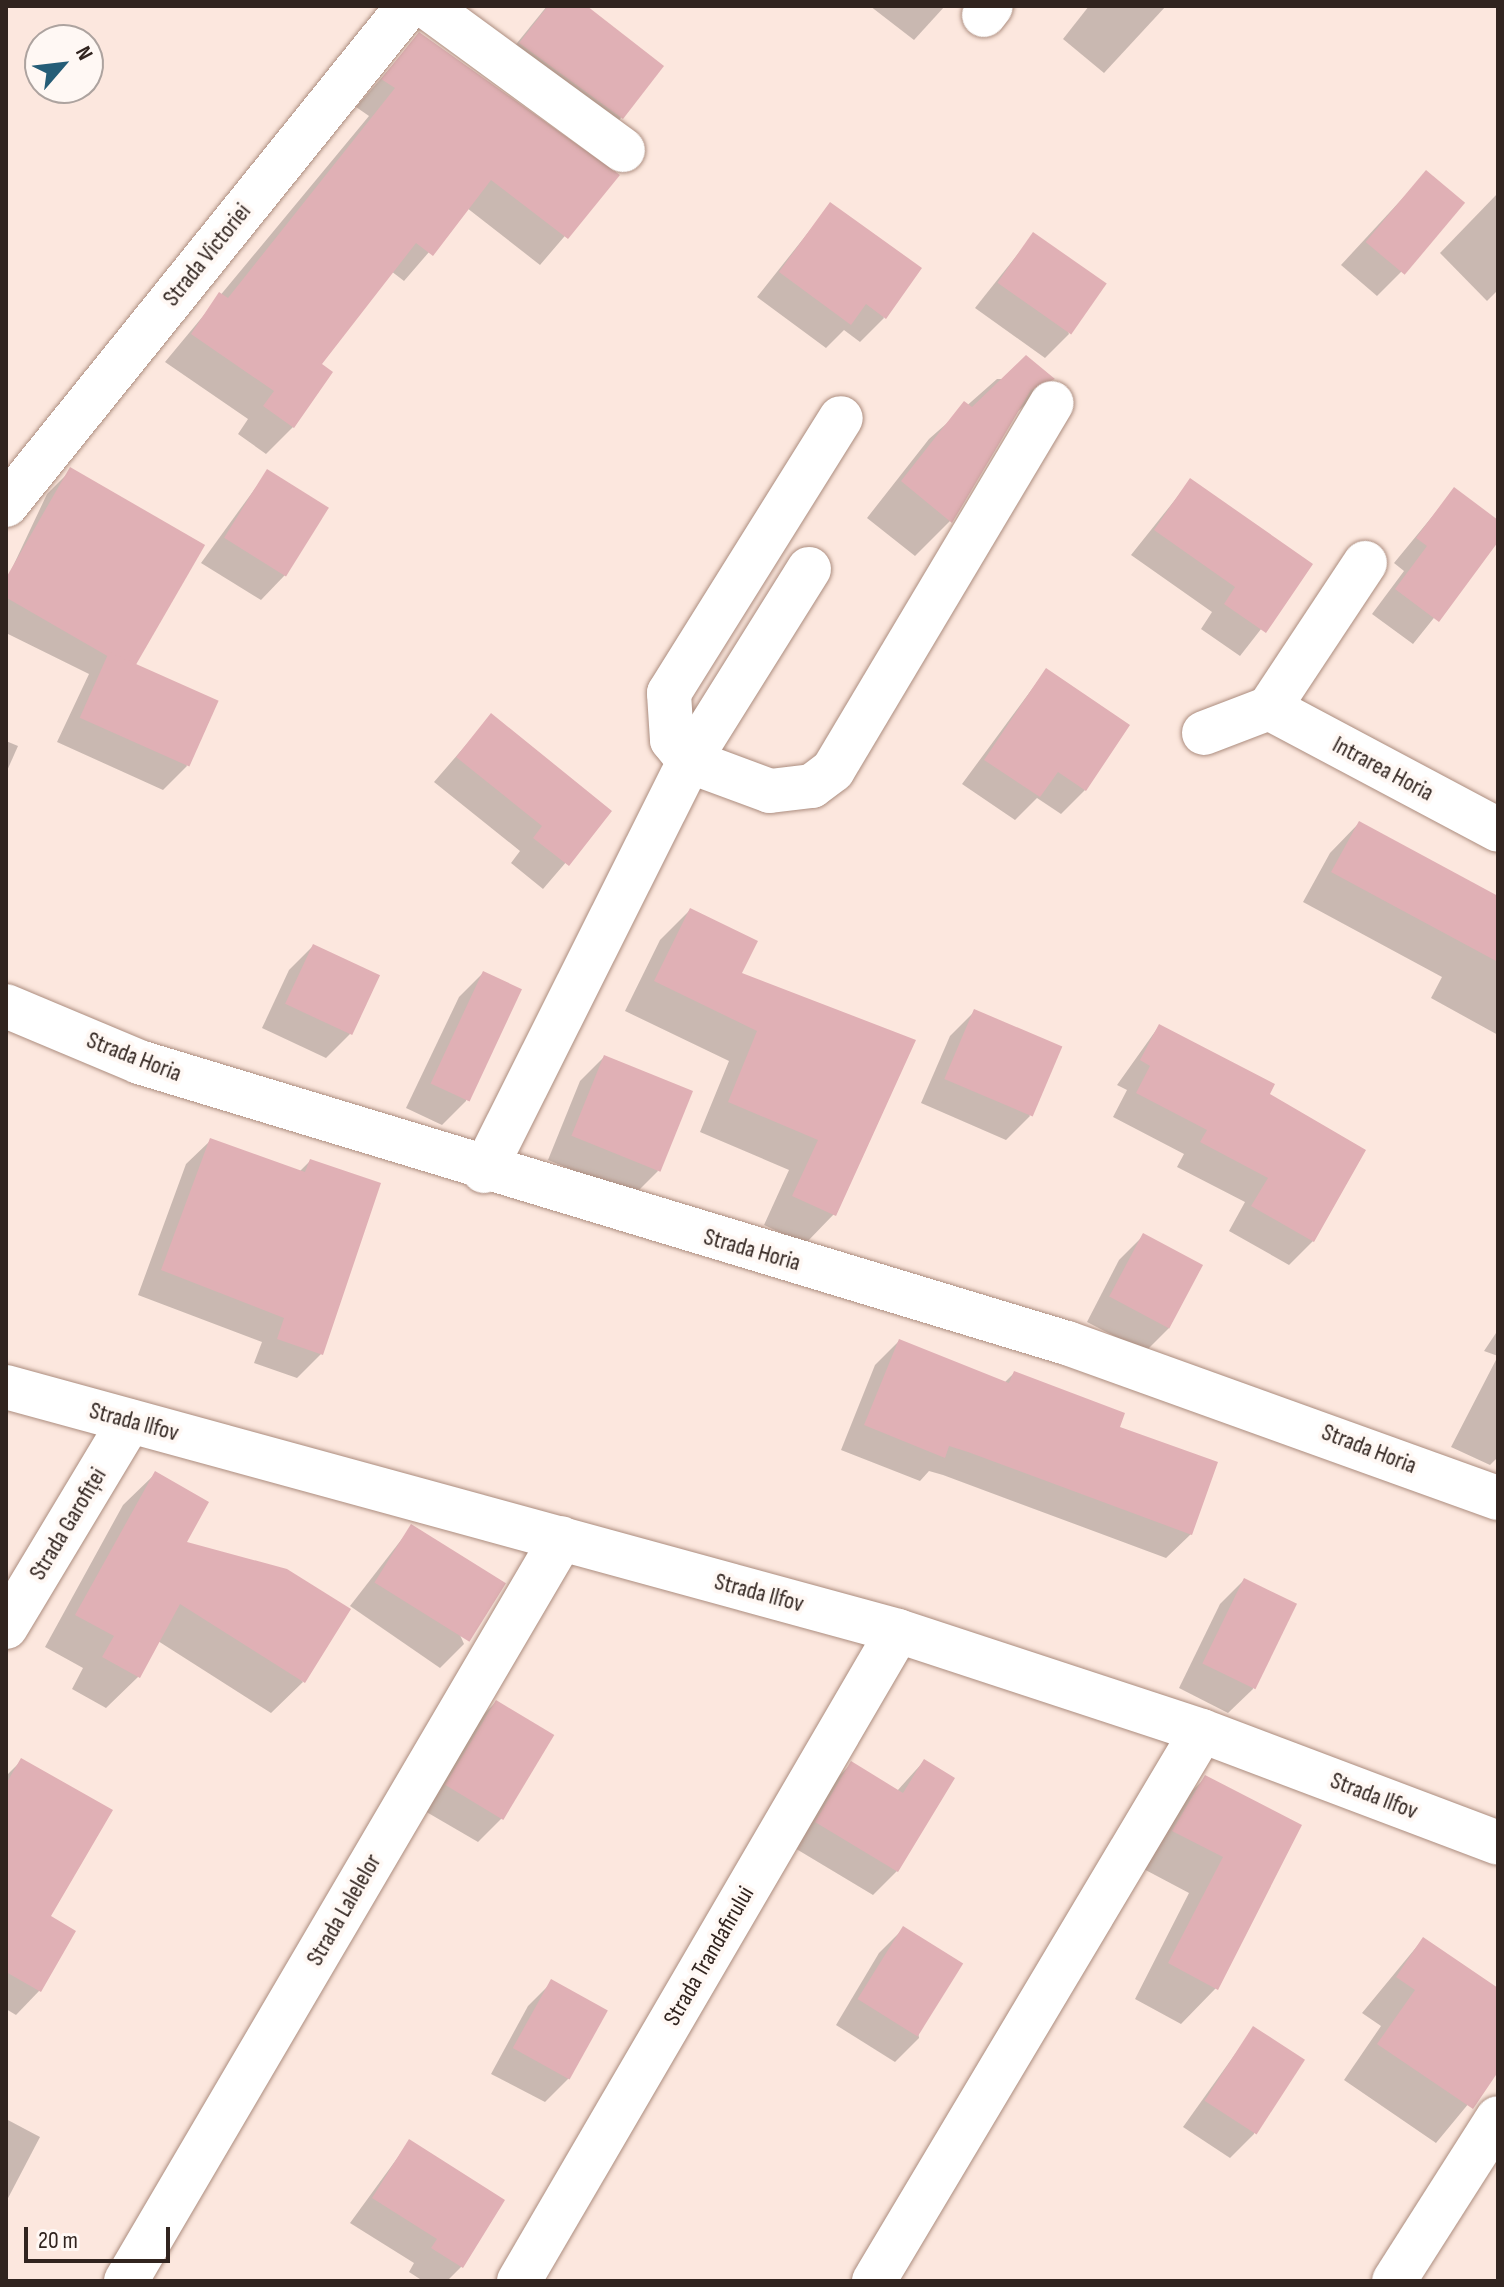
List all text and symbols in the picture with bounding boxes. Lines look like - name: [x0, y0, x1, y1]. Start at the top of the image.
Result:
- north arrow: [24, 24, 104, 104]
- text: N: [69, 42, 99, 65]
- street label: Strada Victoriei: [157, 198, 257, 312]
- street label: Intrarea Horia: [1328, 730, 1438, 808]
- street label: Strada Horia: [83, 1026, 185, 1088]
- street label: Strada Horia: [700, 1222, 804, 1278]
- street label: Strada Ilfov: [86, 1396, 182, 1448]
- street label: Strada Horia: [1318, 1418, 1420, 1480]
- street label: Strada Garofiței: [23, 1463, 113, 1585]
- street label: Strada Ilfov: [711, 1567, 807, 1619]
- street label: Strada Ilfov: [1326, 1766, 1422, 1826]
- street label: Strada Lalelelor: [301, 1849, 387, 1971]
- street label: Strada Trandafirului: [658, 1881, 760, 2031]
- scale bar: [28, 2211, 174, 2261]
- text: 20 m: [38, 2226, 78, 2255]

